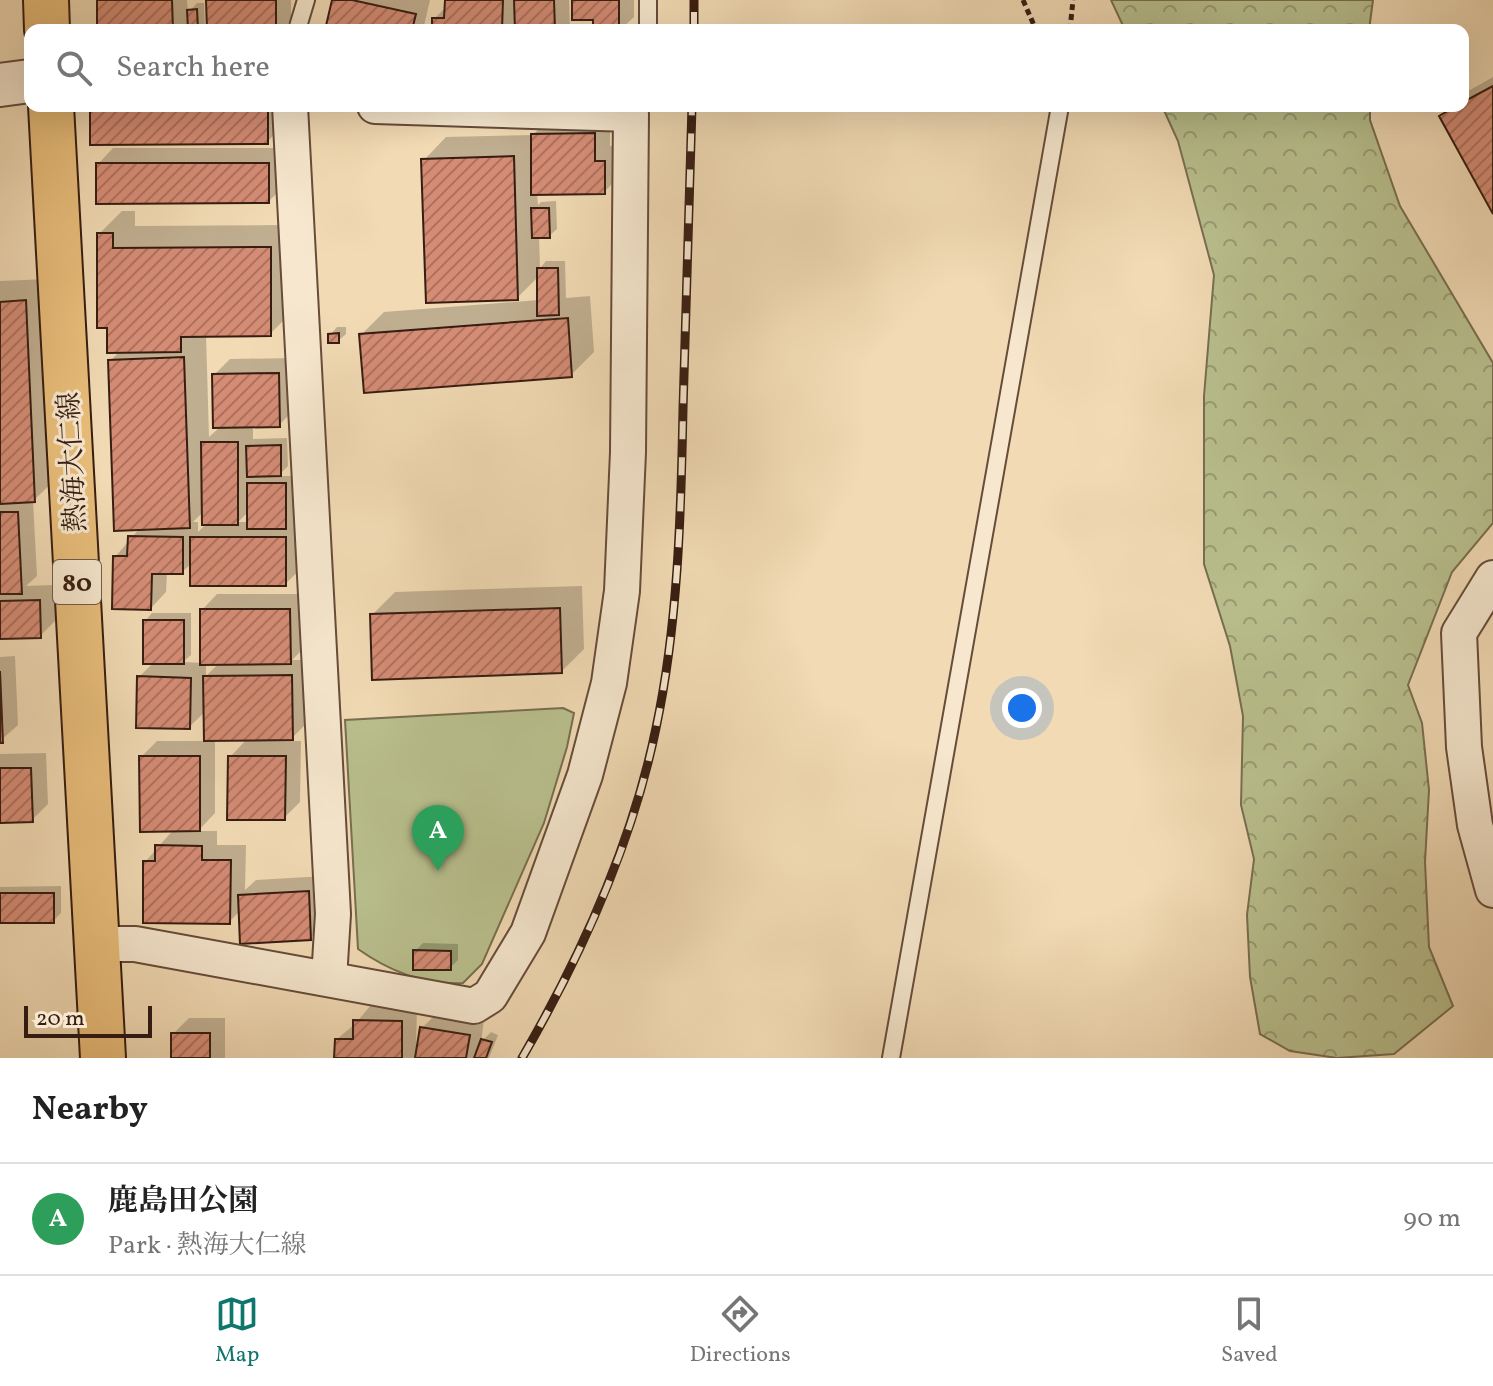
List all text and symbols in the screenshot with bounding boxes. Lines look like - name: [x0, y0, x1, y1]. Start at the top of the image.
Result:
- search box: [24, 24, 1469, 112]
- icon: search: [52, 46, 96, 90]
- text: Search here: [116, 47, 270, 89]
- street label: 熱海大仁線: [50, 391, 97, 533]
- road number: 80: [53, 560, 101, 604]
- your location: [1002, 688, 1042, 728]
- pin: A: [412, 805, 464, 871]
- scale bar: [24, 1002, 152, 1038]
- text: 20 m: [36, 1004, 85, 1035]
- text: Nearby: [32, 1087, 148, 1134]
- text: 鹿島田公園: [108, 1181, 258, 1223]
- text: A: [49, 1201, 67, 1237]
- text: 90 m: [1403, 1201, 1461, 1237]
- text: Park · 熱海大仁線: [108, 1228, 307, 1264]
- tab: Map: [215, 1292, 259, 1371]
- tab: Directions: [690, 1292, 791, 1371]
- tab: Saved: [1221, 1292, 1278, 1371]

